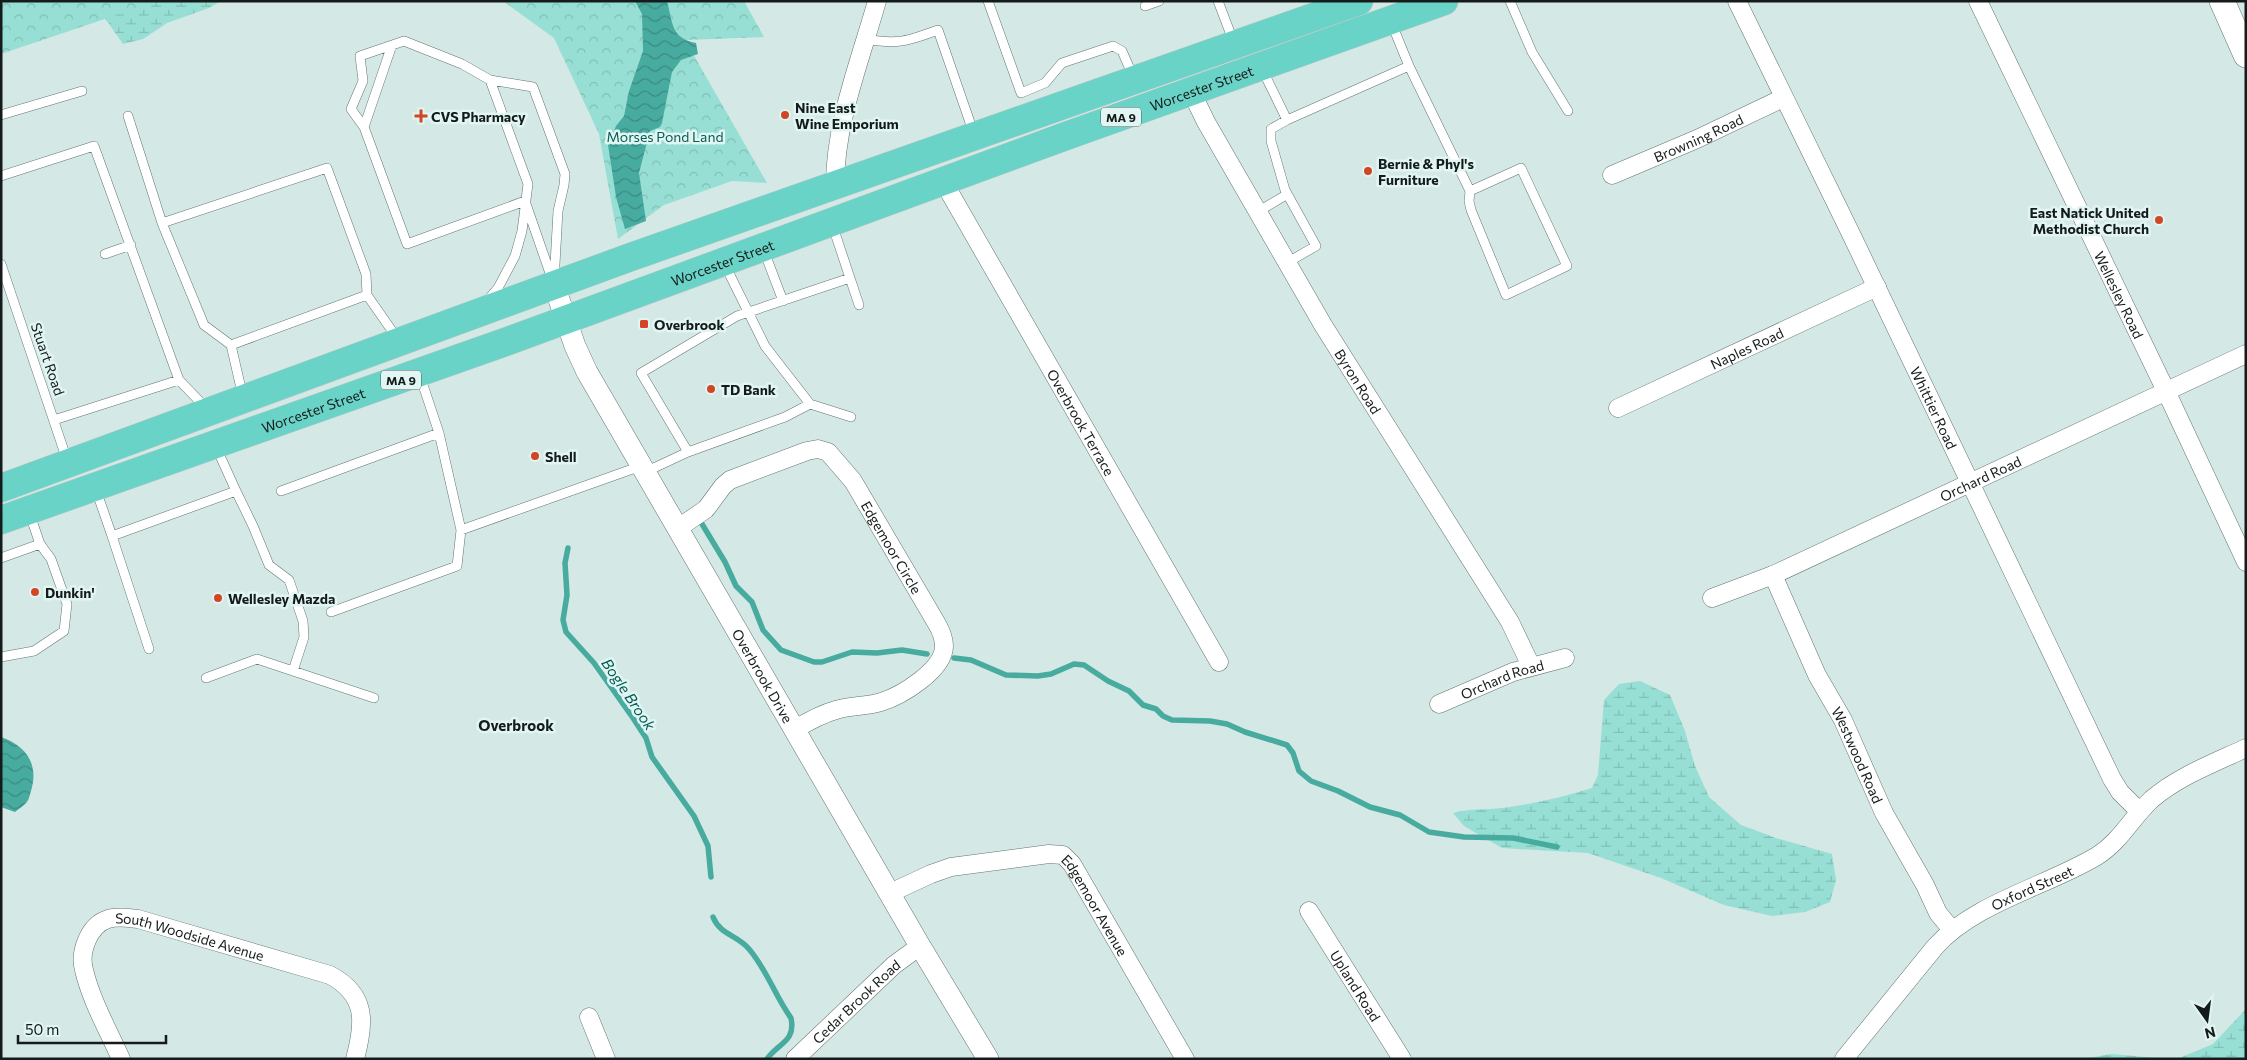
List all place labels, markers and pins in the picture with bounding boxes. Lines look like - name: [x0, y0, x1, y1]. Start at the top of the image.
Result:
- place label: Nine East Wine Emporium: [795, 99, 899, 132]
- place label: CVS Pharmacy: [431, 108, 526, 125]
- marker: Nine East Wine Emporium: [779, 109, 791, 121]
- marker: CVS Pharmacy: [415, 110, 427, 122]
- place label: Bernie & Phyl's Furniture: [1378, 155, 1474, 188]
- marker: Bernie & Phyl's Furniture: [1362, 165, 1374, 177]
- place label: East Natick United Methodist Church: [2029, 204, 2149, 237]
- marker: East Natick United Methodist Church: [2153, 214, 2165, 226]
- place label: Overbrook: [654, 316, 724, 333]
- marker: Overbrook: [638, 318, 650, 330]
- place label: TD Bank: [721, 381, 776, 398]
- marker: TD Bank: [705, 383, 717, 395]
- place label: Shell: [545, 448, 577, 465]
- marker: Shell: [529, 450, 541, 462]
- place label: Dunkin': [45, 584, 95, 601]
- marker: Dunkin': [29, 586, 41, 598]
- place label: Wellesley Mazda: [228, 590, 335, 607]
- marker: Wellesley Mazda: [212, 592, 224, 604]

